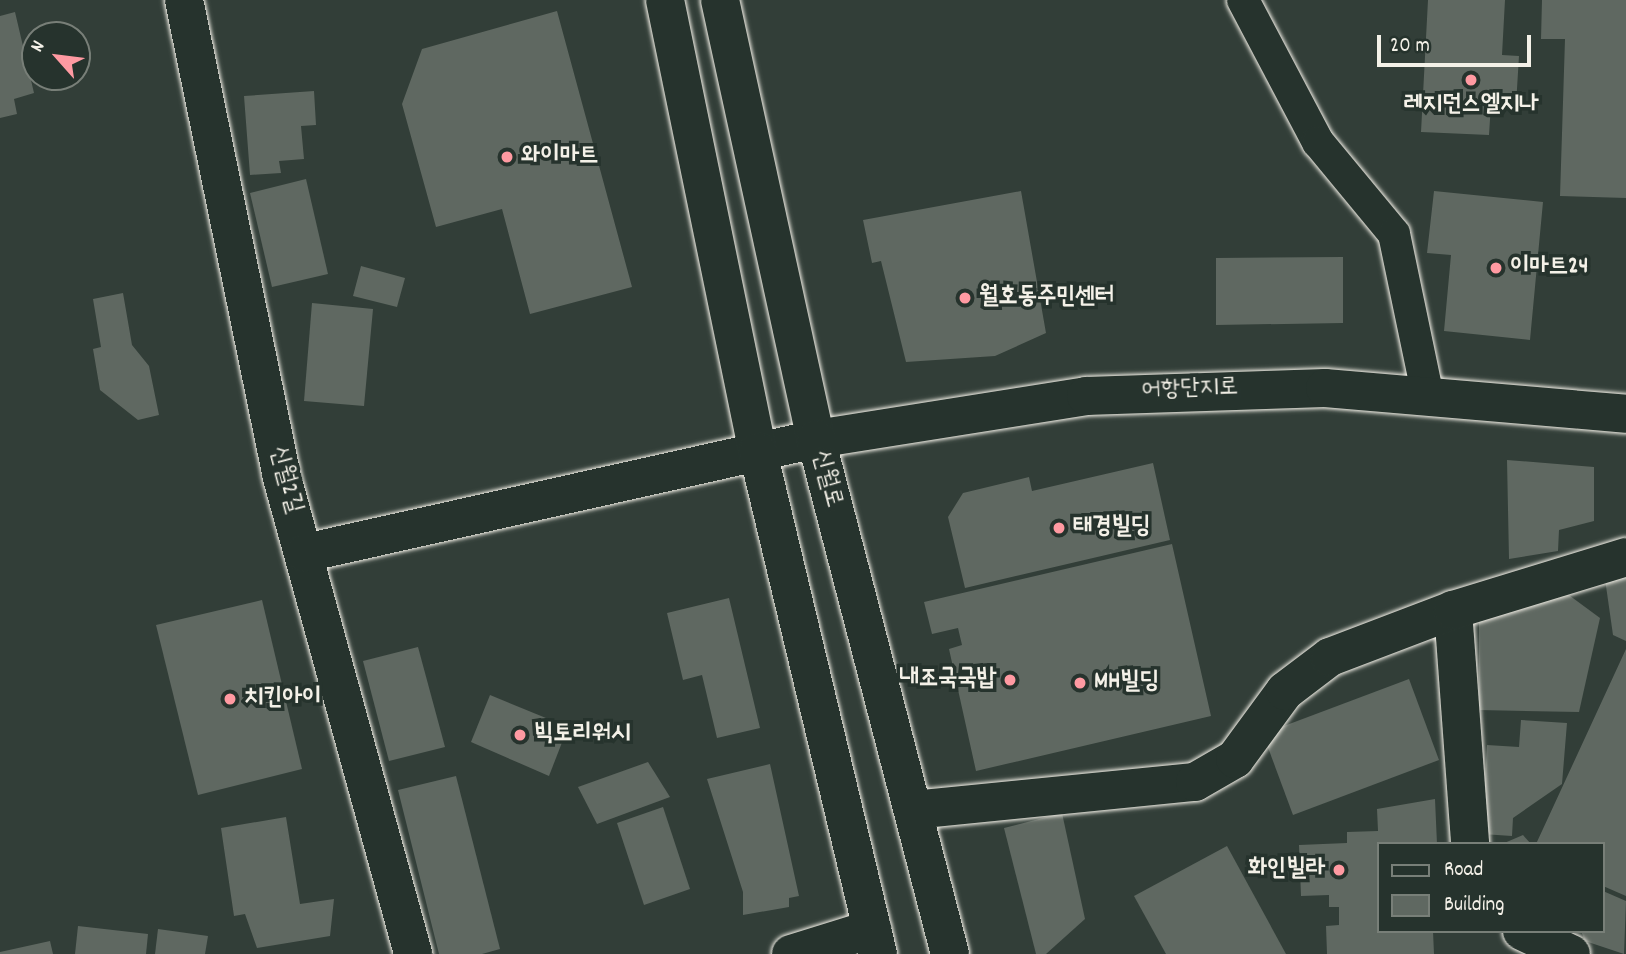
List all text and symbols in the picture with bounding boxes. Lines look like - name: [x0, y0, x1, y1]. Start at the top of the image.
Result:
- north arrow: [21, 21, 91, 91]
- scale bar: [1381, 21, 1535, 65]
- text: 20 m: [1390, 32, 1430, 62]
- text: N: [25, 36, 53, 57]
- marker: 레지던스엘지나: [1463, 72, 1479, 88]
- place label: 레지던스엘지나: [1403, 92, 1539, 120]
- place label: 와이마트: [521, 143, 598, 171]
- marker: 와이마트: [499, 149, 515, 165]
- place label: 이마트24: [1510, 254, 1588, 282]
- marker: 이마트24: [1488, 260, 1504, 276]
- place label: 월호동주민센터: [979, 284, 1114, 312]
- marker: 월호동주민센터: [957, 290, 973, 306]
- street label: 어항단지로: [1141, 374, 1239, 406]
- street label: 신월2길: [262, 443, 308, 517]
- street label: 신월로: [805, 447, 847, 511]
- place label: 태경빌딩: [1073, 514, 1150, 542]
- marker: 태경빌딩: [1051, 520, 1067, 536]
- place label: 내조국국밥: [899, 666, 996, 694]
- place label: MH빌딩: [1094, 669, 1159, 697]
- marker: 내조국국밥: [1002, 672, 1018, 688]
- marker: MH빌딩: [1072, 675, 1088, 691]
- place label: 치킨아이: [244, 685, 321, 713]
- marker: 치킨아이: [222, 691, 238, 707]
- place label: 빅토리워시: [534, 721, 631, 749]
- marker: 빅토리워시: [512, 727, 528, 743]
- legend: [1378, 842, 1605, 933]
- place label: 화인빌라: [1248, 856, 1325, 884]
- text: Road: [1444, 856, 1483, 886]
- marker: 화인빌라: [1331, 862, 1347, 878]
- text: Building: [1444, 891, 1504, 921]

